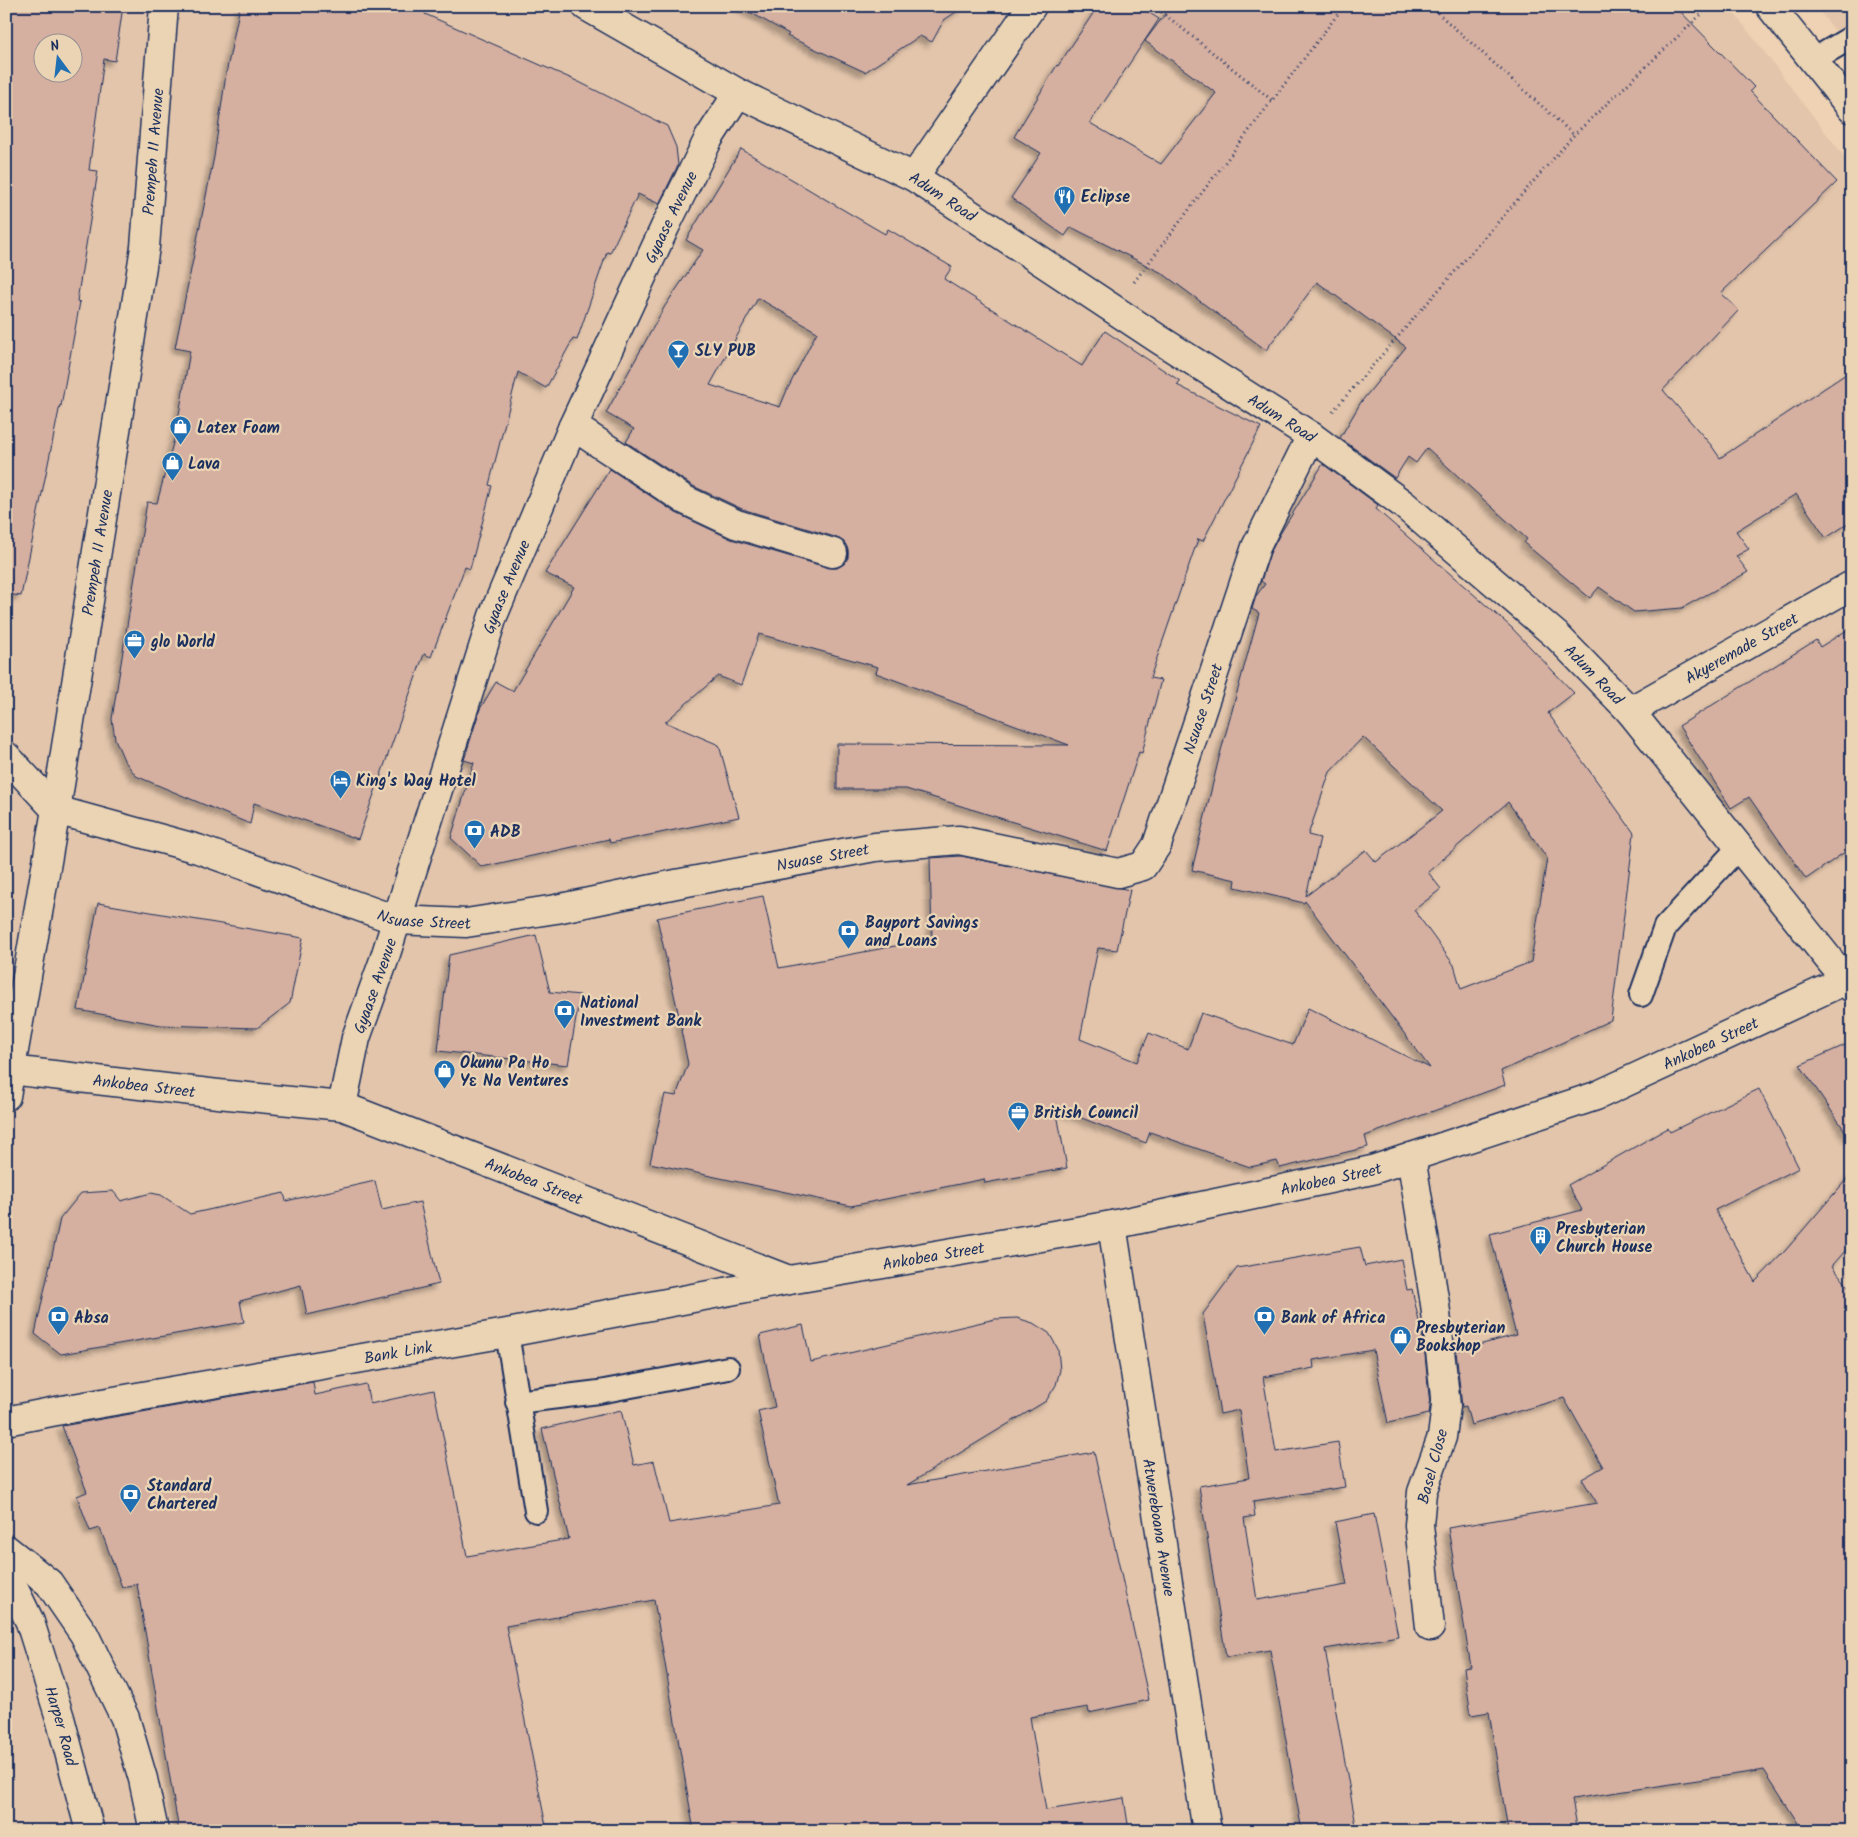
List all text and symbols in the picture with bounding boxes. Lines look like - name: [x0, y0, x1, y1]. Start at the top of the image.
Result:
- north arrow: [32, 32, 82, 82]
- text: N: [48, 35, 62, 58]
- street label: Prempeh II Avenue: [137, 87, 171, 216]
- street label: Adum Road: [903, 166, 982, 230]
- street label: Gyaase Avenue: [639, 167, 705, 268]
- restaurant icon: Eclipse: [1053, 184, 1077, 215]
- place label: Eclipse: [1081, 185, 1130, 210]
- bar icon: SLY PUB: [667, 338, 691, 369]
- place label: SLY PUB: [695, 339, 756, 364]
- street label: Adum Road: [1242, 388, 1322, 450]
- shop icon: Latex Foam: [169, 415, 193, 446]
- place label: Latex Foam: [197, 416, 280, 441]
- shop icon: Lava: [160, 451, 184, 482]
- place label: Lava: [188, 452, 220, 477]
- street label: Prempeh II Avenue: [76, 488, 120, 618]
- street label: Gyaase Avenue: [477, 536, 538, 637]
- street label: Akyeremade Street: [1681, 607, 1804, 691]
- office icon: glo World: [123, 629, 147, 660]
- place label: glo World: [150, 630, 215, 655]
- street label: Adum Road: [1558, 639, 1630, 712]
- street label: Nsuase Street: [1177, 660, 1231, 758]
- hotel icon: King's Way Hotel: [328, 768, 352, 799]
- place label: King's Way Hotel: [356, 769, 476, 794]
- bank icon: ADB: [462, 819, 486, 850]
- place label: ADB: [490, 820, 521, 845]
- street label: Nsuase Street: [774, 837, 872, 879]
- street label: Nsuase Street: [373, 903, 474, 937]
- place label: Bayport Savings and Loans: [865, 911, 979, 954]
- bank icon: Bayport Savings and Loans: [837, 919, 861, 950]
- street label: Gyaase Avenue: [348, 935, 404, 1037]
- place label: National Investment Bank: [580, 991, 702, 1034]
- bank icon: National Investment Bank: [552, 999, 576, 1030]
- street label: Ankobea Street: [1659, 1011, 1764, 1077]
- place label: Okunu Pa Ho Yɛ Na Ventures: [460, 1051, 569, 1094]
- shop icon: Okunu Pa Ho Yɛ Na Ventures: [432, 1059, 456, 1090]
- street label: Ankobea Street: [91, 1069, 197, 1105]
- office icon: British Council: [1006, 1100, 1030, 1131]
- place label: British Council: [1034, 1101, 1139, 1126]
- street label: Ankobea Street: [481, 1152, 587, 1213]
- street label: Ankobea Street: [1278, 1156, 1386, 1203]
- place label: Presbyterian Church House: [1556, 1217, 1652, 1260]
- building icon: Presbyterian Church House: [1528, 1225, 1552, 1256]
- street label: Ankobea Street: [881, 1236, 987, 1278]
- bank icon: Absa: [46, 1305, 70, 1336]
- bank icon: Bank of Africa: [1253, 1305, 1277, 1336]
- place label: Absa: [74, 1306, 109, 1331]
- place label: Bank of Africa: [1281, 1306, 1385, 1331]
- place label: Presbyterian Bookshop: [1416, 1316, 1505, 1359]
- shop icon: Presbyterian Bookshop: [1388, 1324, 1412, 1355]
- street label: Bank Link: [362, 1335, 435, 1372]
- street label: Basel Close: [1411, 1426, 1455, 1507]
- street label: Atwereboana Avenue: [1135, 1457, 1181, 1598]
- place label: Standard Chartered: [147, 1474, 217, 1517]
- bank icon: Standard Chartered: [119, 1482, 143, 1513]
- street label: Harper Road: [37, 1683, 83, 1770]

